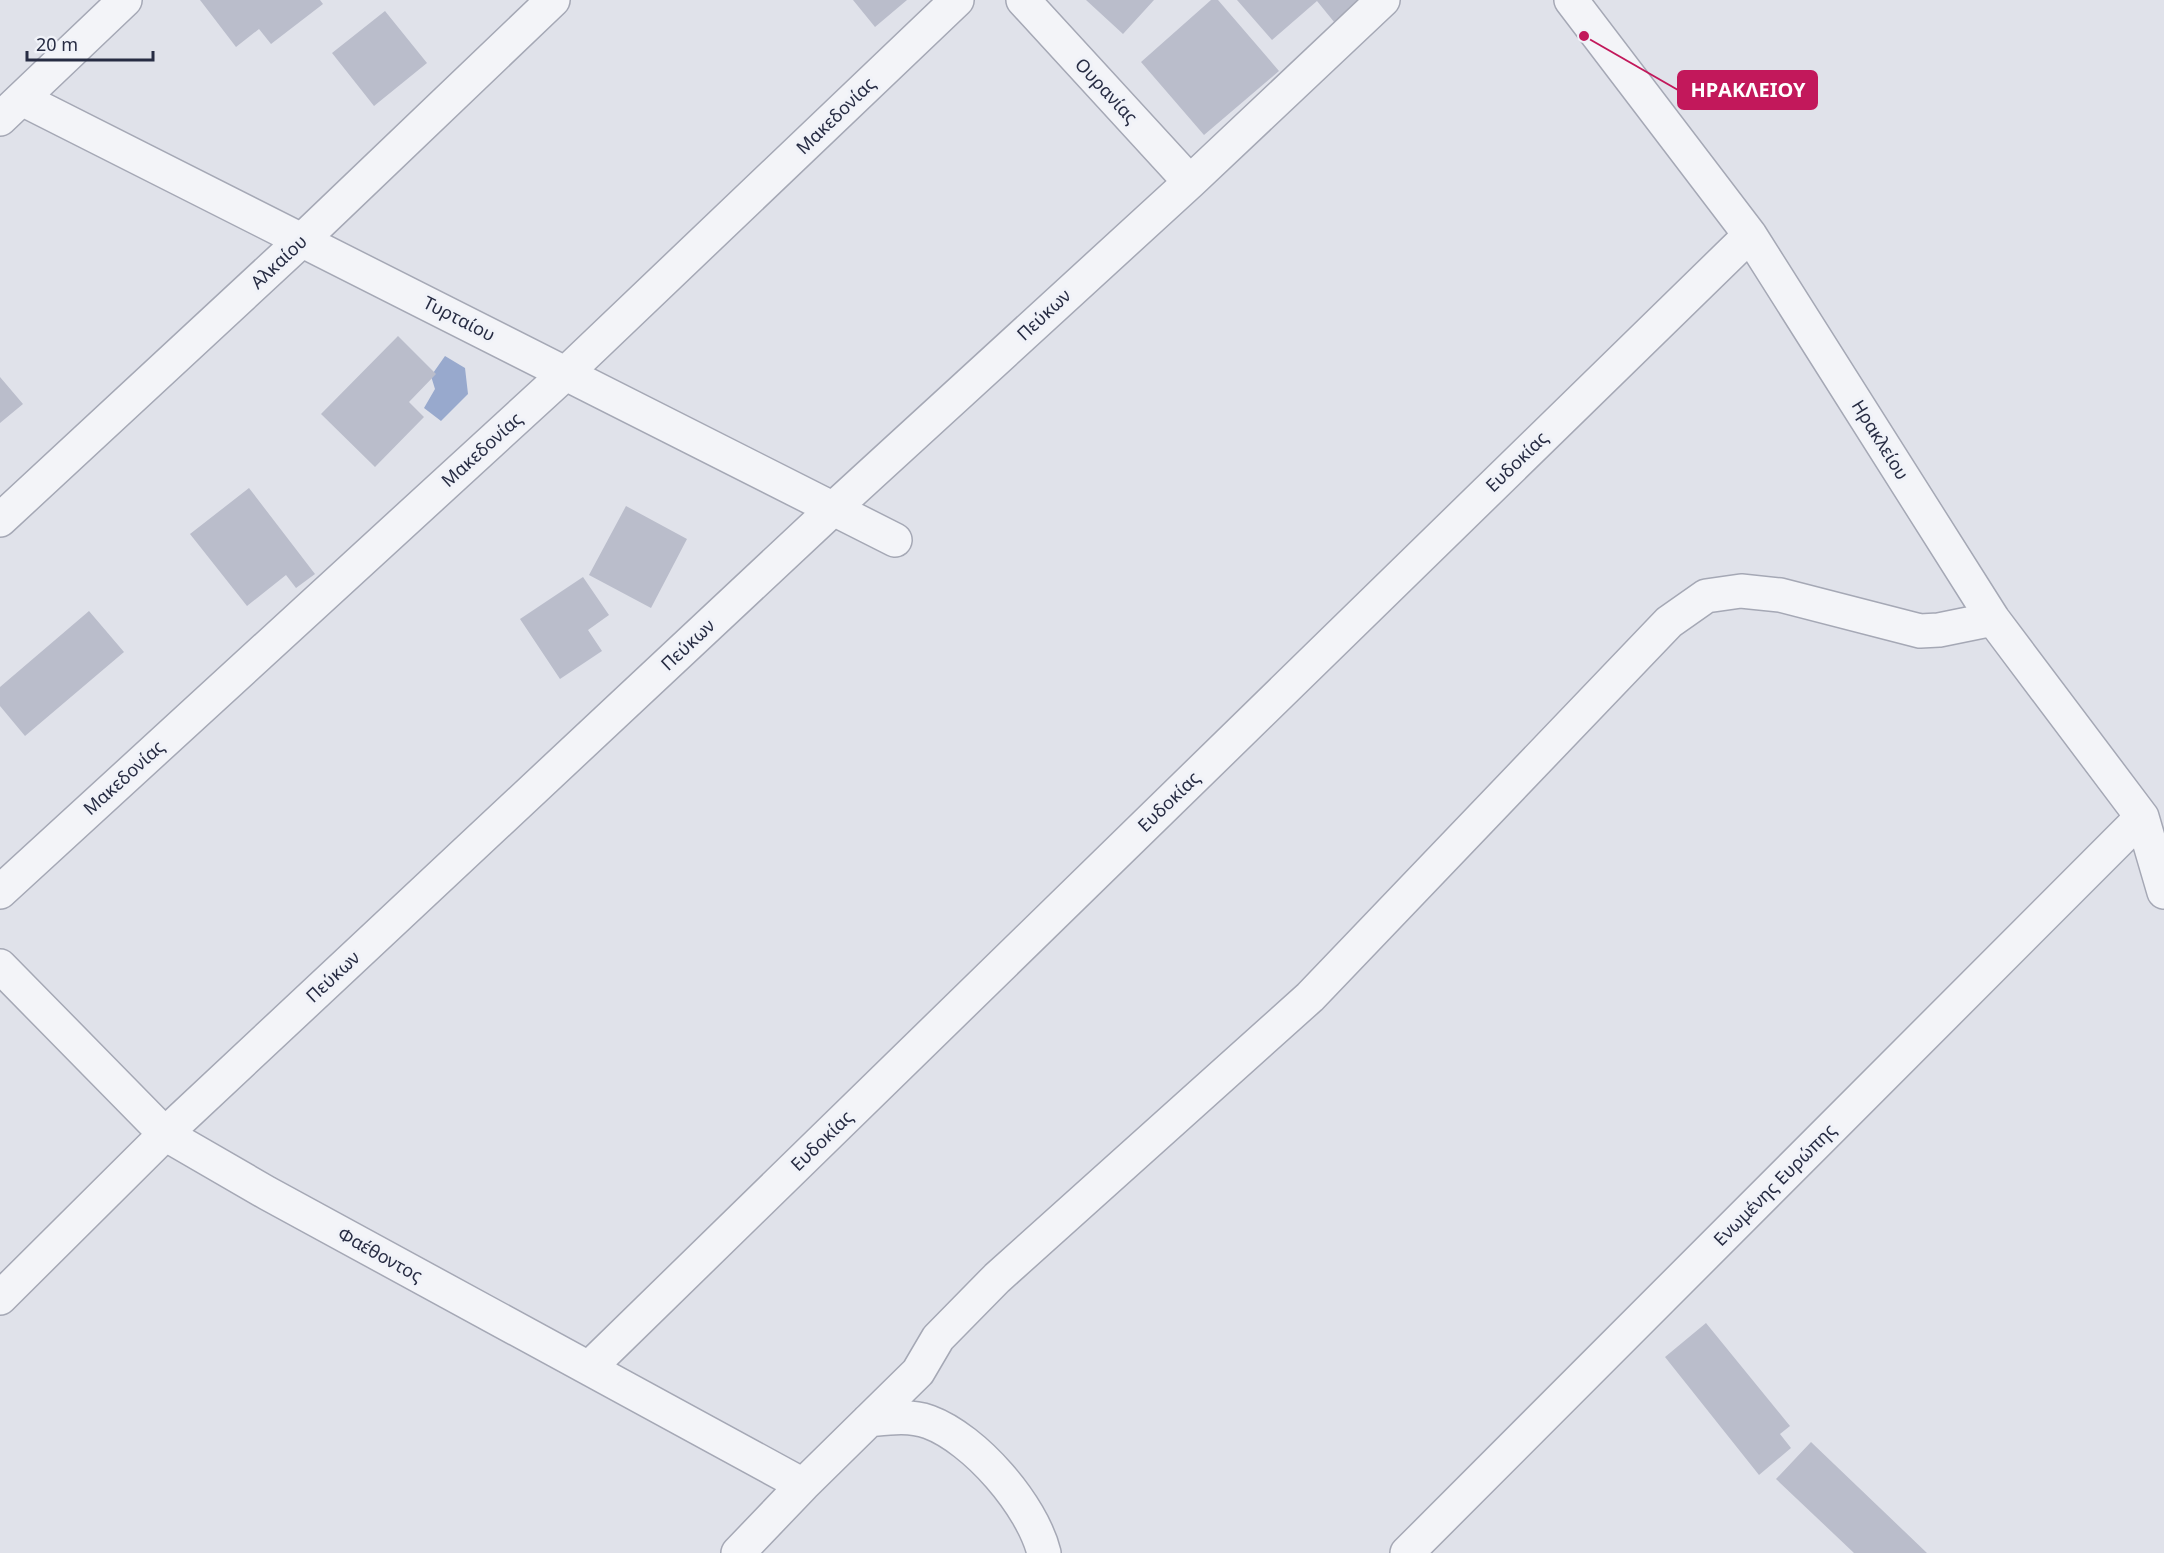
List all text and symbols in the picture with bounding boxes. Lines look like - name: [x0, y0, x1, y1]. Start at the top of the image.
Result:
- scale bar: [27, 24, 153, 62]
- text: 20 m: [36, 32, 78, 56]
- street label: Ουρανίας: [1070, 52, 1143, 128]
- street label: Μακεδονίας: [791, 71, 880, 159]
- callout: ΗΡΑΚΛΕΙΟΥ: [1678, 71, 1817, 109]
- text: ΗΡΑΚΛΕΙΟΥ: [1690, 76, 1806, 103]
- street label: Αλκαίου: [245, 229, 312, 294]
- street label: Πεύκων: [1011, 283, 1075, 345]
- street label: Τυρταίου: [420, 290, 499, 346]
- street label: Ηρακλείου: [1847, 395, 1915, 484]
- street label: Μακεδονίας: [436, 406, 527, 492]
- street label: Ευδοκίας: [1480, 426, 1553, 497]
- street label: Πεύκων: [655, 613, 719, 675]
- street label: Μακεδονίας: [78, 734, 169, 820]
- street label: Ευδοκίας: [1132, 766, 1205, 837]
- street label: Πεύκων: [300, 945, 364, 1007]
- street label: Ευδοκίας: [785, 1105, 858, 1176]
- street label: Ενωμένης Ευρώπης: [1708, 1118, 1841, 1251]
- street label: Φαέθοντος: [334, 1221, 427, 1287]

